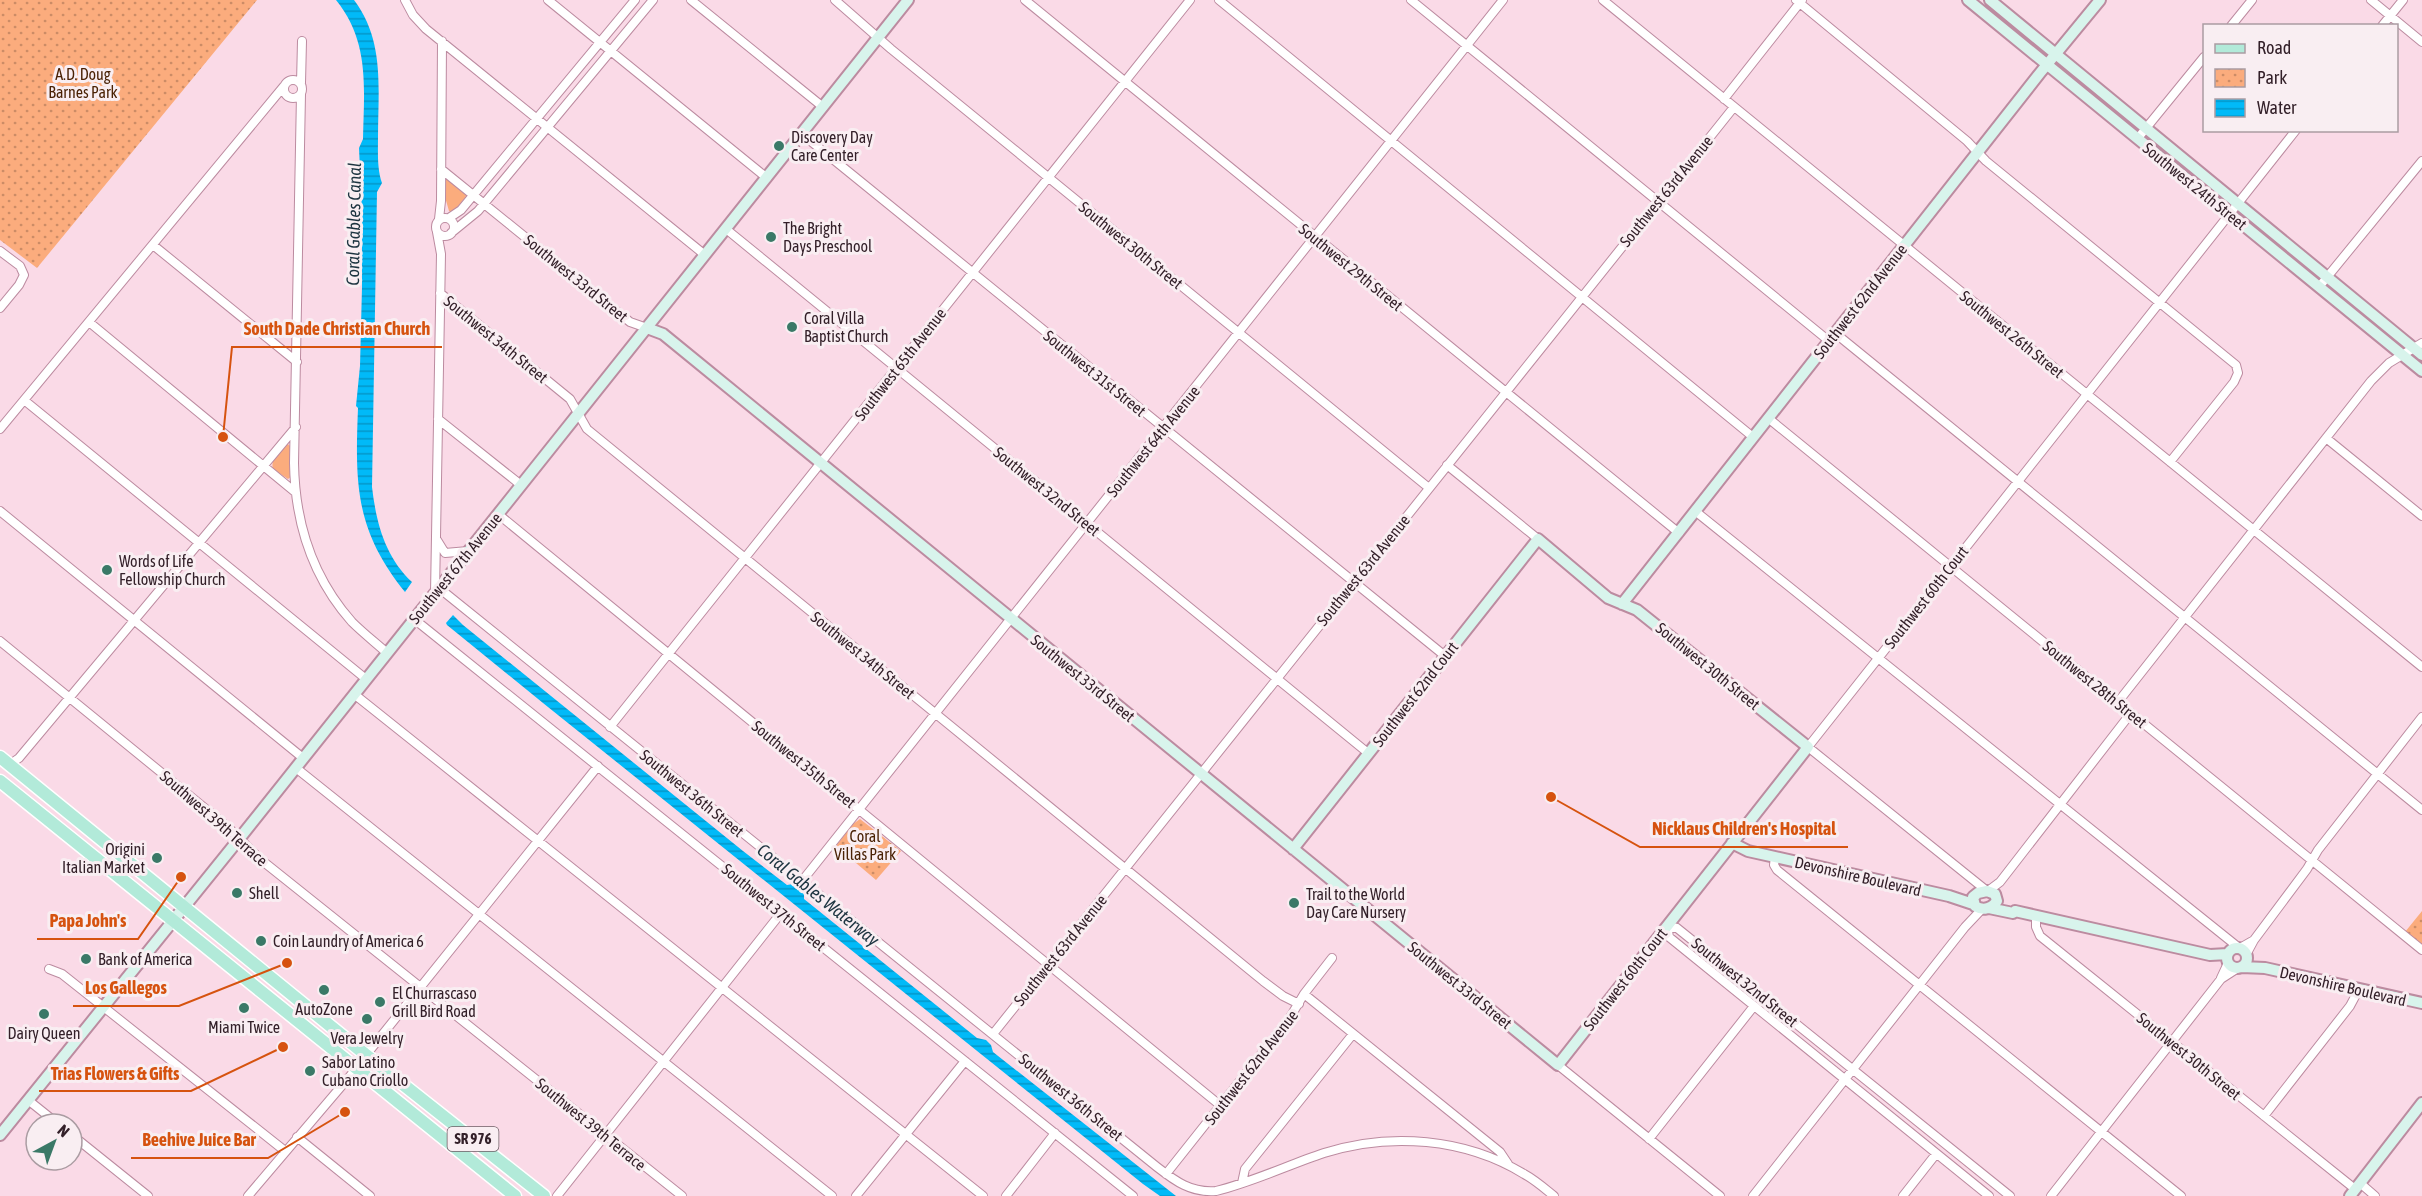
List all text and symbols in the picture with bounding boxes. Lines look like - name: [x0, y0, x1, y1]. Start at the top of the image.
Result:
- legend: [2203, 24, 2398, 132]
- text: Road: [2257, 37, 2291, 58]
- park label: A.D. Doug Barnes Park: [48, 65, 118, 101]
- text: Park: [2257, 67, 2287, 88]
- text: Water: [2257, 97, 2297, 118]
- place label: Discovery Day Care Center: [791, 128, 873, 164]
- street label: Southwest 63rd Avenue: [1616, 132, 1716, 250]
- marker: Discovery Day Care Center: [772, 139, 786, 153]
- street label: Southwest 24th Street: [2140, 139, 2251, 234]
- water label: Coral Gables Canal: [342, 162, 365, 286]
- street label: Southwest 30th Street: [1076, 198, 1187, 293]
- place label: The Bright Days Preschool: [783, 219, 873, 256]
- street label: Southwest 29th Street: [1296, 220, 1407, 315]
- marker: The Bright Days Preschool: [764, 230, 778, 244]
- street label: Southwest 33rd Street: [521, 231, 632, 326]
- street label: Southwest 62nd Avenue: [1810, 240, 1910, 362]
- street label: Southwest 26th Street: [1957, 287, 2068, 382]
- street label: Southwest 34th Street: [441, 292, 552, 387]
- street label: Southwest 65th Avenue: [851, 304, 949, 424]
- place label: Coral Villa Baptist Church: [804, 309, 888, 346]
- callout: South Dade Christian Church: [232, 311, 442, 347]
- text: South Dade Christian Church: [244, 318, 430, 339]
- marker: Coral Villa Baptist Church: [785, 320, 799, 334]
- street label: Southwest 31st Street: [1040, 326, 1150, 420]
- street label: Southwest 64th Avenue: [1103, 382, 1203, 500]
- street label: Southwest 32nd Street: [990, 443, 1104, 539]
- street label: Southwest 67th Avenue: [405, 509, 505, 627]
- street label: Southwest 63rd Avenue: [1313, 511, 1413, 629]
- street label: Southwest 60th Court: [1881, 542, 1972, 652]
- place label: Words of Life Fellowship Church: [119, 552, 226, 589]
- marker: Words of Life Fellowship Church: [100, 563, 114, 577]
- street label: Southwest 34th Street: [808, 608, 919, 703]
- street label: Southwest 30th Street: [1653, 619, 1764, 714]
- street label: Southwest 33rd Street: [1028, 631, 1139, 726]
- street label: Southwest 28th Street: [2040, 637, 2151, 732]
- street label: Southwest 62nd Court: [1369, 638, 1462, 750]
- street label: Southwest 35th Street: [749, 717, 860, 812]
- street label: Southwest 36th Street: [637, 746, 748, 841]
- street label: Southwest 39th Terrace: [157, 767, 271, 869]
- callout: Nicklaus Children's Hospital: [1640, 811, 1848, 847]
- text: Nicklaus Children's Hospital: [1652, 818, 1836, 839]
- park label: Coral Villas Park: [834, 827, 896, 863]
- water label: Coral Gables Waterway: [753, 839, 884, 951]
- place label: Origini Italian Market: [62, 840, 145, 876]
- marker: Origini Italian Market: [150, 851, 164, 865]
- street label: Devonshire Boulevard: [1793, 853, 1923, 899]
- street label: Southwest 37th Street: [719, 860, 830, 955]
- place label: Shell: [249, 884, 280, 902]
- place label: Trail to the World Day Care Nursery: [1306, 885, 1407, 922]
- marker: Shell: [230, 886, 244, 900]
- street label: Southwest 63rd Avenue: [1010, 891, 1110, 1009]
- marker: Trail to the World Day Care Nursery: [1287, 896, 1301, 910]
- callout: Papa John's: [37, 903, 138, 939]
- text: Papa John's: [50, 910, 127, 931]
- street label: Southwest 60th Court: [1580, 924, 1671, 1034]
- place label: Coin Laundry of America 6: [273, 932, 424, 951]
- marker: Coin Laundry of America 6: [254, 934, 268, 948]
- street label: Southwest 32nd Street: [1688, 934, 1802, 1030]
- street label: Southwest 33rd Street: [1405, 938, 1516, 1033]
- place label: Bank of America: [98, 950, 193, 968]
- marker: Bank of America: [79, 952, 93, 966]
- street label: Devonshire Boulevard: [2278, 963, 2408, 1009]
- callout: Los Gallegos: [73, 970, 179, 1006]
- text: Los Gallegos: [85, 977, 168, 998]
- marker: AutoZone: [317, 983, 331, 997]
- place label: El Churrascaso Grill Bird Road: [392, 984, 477, 1020]
- marker: El Churrascaso Grill Bird Road: [373, 995, 387, 1009]
- place label: AutoZone: [295, 1000, 353, 1018]
- marker: Miami Twice: [237, 1001, 251, 1015]
- street label: Southwest 62nd Avenue: [1201, 1006, 1301, 1128]
- marker: Dairy Queen: [37, 1007, 51, 1021]
- street label: Southwest 30th Street: [2134, 1009, 2245, 1104]
- marker: Vera Jewelry: [360, 1012, 374, 1026]
- place label: Miami Twice: [208, 1018, 280, 1036]
- place label: Dairy Queen: [8, 1024, 80, 1043]
- place label: Vera Jewelry: [330, 1029, 404, 1048]
- street label: Southwest 36th Street: [1016, 1050, 1127, 1145]
- place label: Sabor Latino Cubano Criollo: [322, 1053, 408, 1089]
- callout: Trias Flowers & Gifts: [39, 1055, 191, 1091]
- text: Trias Flowers & Gifts: [51, 1063, 180, 1084]
- marker: Sabor Latino Cubano Criollo: [303, 1064, 317, 1078]
- street label: Southwest 39th Terrace: [532, 1074, 650, 1174]
- north arrow: [24, 1112, 84, 1172]
- text: N: [54, 1121, 73, 1141]
- callout: Beehive Juice Bar: [131, 1122, 268, 1158]
- road number: SR 976: [448, 1127, 498, 1151]
- text: Beehive Juice Bar: [142, 1129, 257, 1150]

